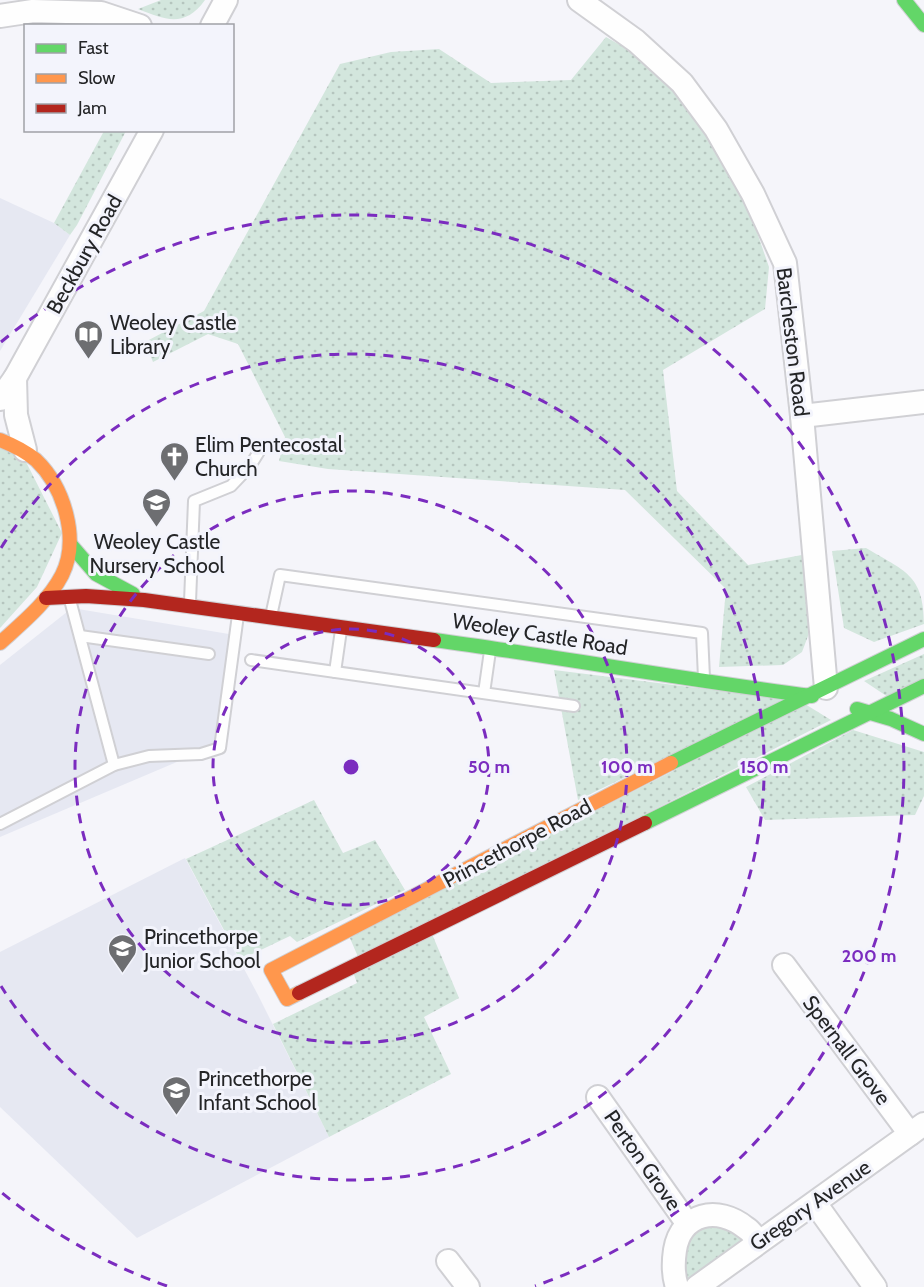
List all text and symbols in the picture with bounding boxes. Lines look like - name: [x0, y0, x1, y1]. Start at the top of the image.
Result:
- legend: [24, 24, 234, 132]
- text: Fast: [78, 37, 109, 59]
- text: Slow: [78, 67, 115, 89]
- text: Jam: [77, 97, 107, 119]
- street label: Beckbury Road: [41, 190, 127, 318]
- street label: Barcheston Road: [771, 266, 815, 418]
- place label: Weoley Castle Library: [110, 310, 237, 359]
- library icon: Weoley Castle Library: [73, 318, 105, 360]
- place label: Elim Pentecostal Church: [195, 432, 343, 481]
- church icon: Elim Pentecostal Church: [158, 440, 190, 482]
- school or university icon: Weoley Castle Nursery School: [141, 486, 173, 528]
- place label: Weoley Castle Nursery School: [90, 529, 224, 578]
- street label: Weoley Castle Road: [451, 608, 629, 660]
- text: 50 m: [468, 756, 510, 778]
- text: 100 m: [601, 756, 653, 778]
- text: 150 m: [740, 756, 788, 778]
- centre of rings: [341, 757, 361, 777]
- street label: Princethorpe Road: [439, 793, 595, 893]
- place label: Princethorpe Junior School: [143, 924, 261, 973]
- school or university icon: Princethorpe Junior School: [107, 932, 139, 974]
- text: 200 m: [842, 945, 896, 967]
- street label: Spernall Grove: [798, 990, 896, 1110]
- place label: Princethorpe Infant School: [198, 1066, 316, 1115]
- school or university icon: Princethorpe Infant School: [161, 1074, 193, 1116]
- street label: Perton Grove: [599, 1105, 687, 1215]
- street label: Gregory Avenue: [745, 1154, 875, 1256]

